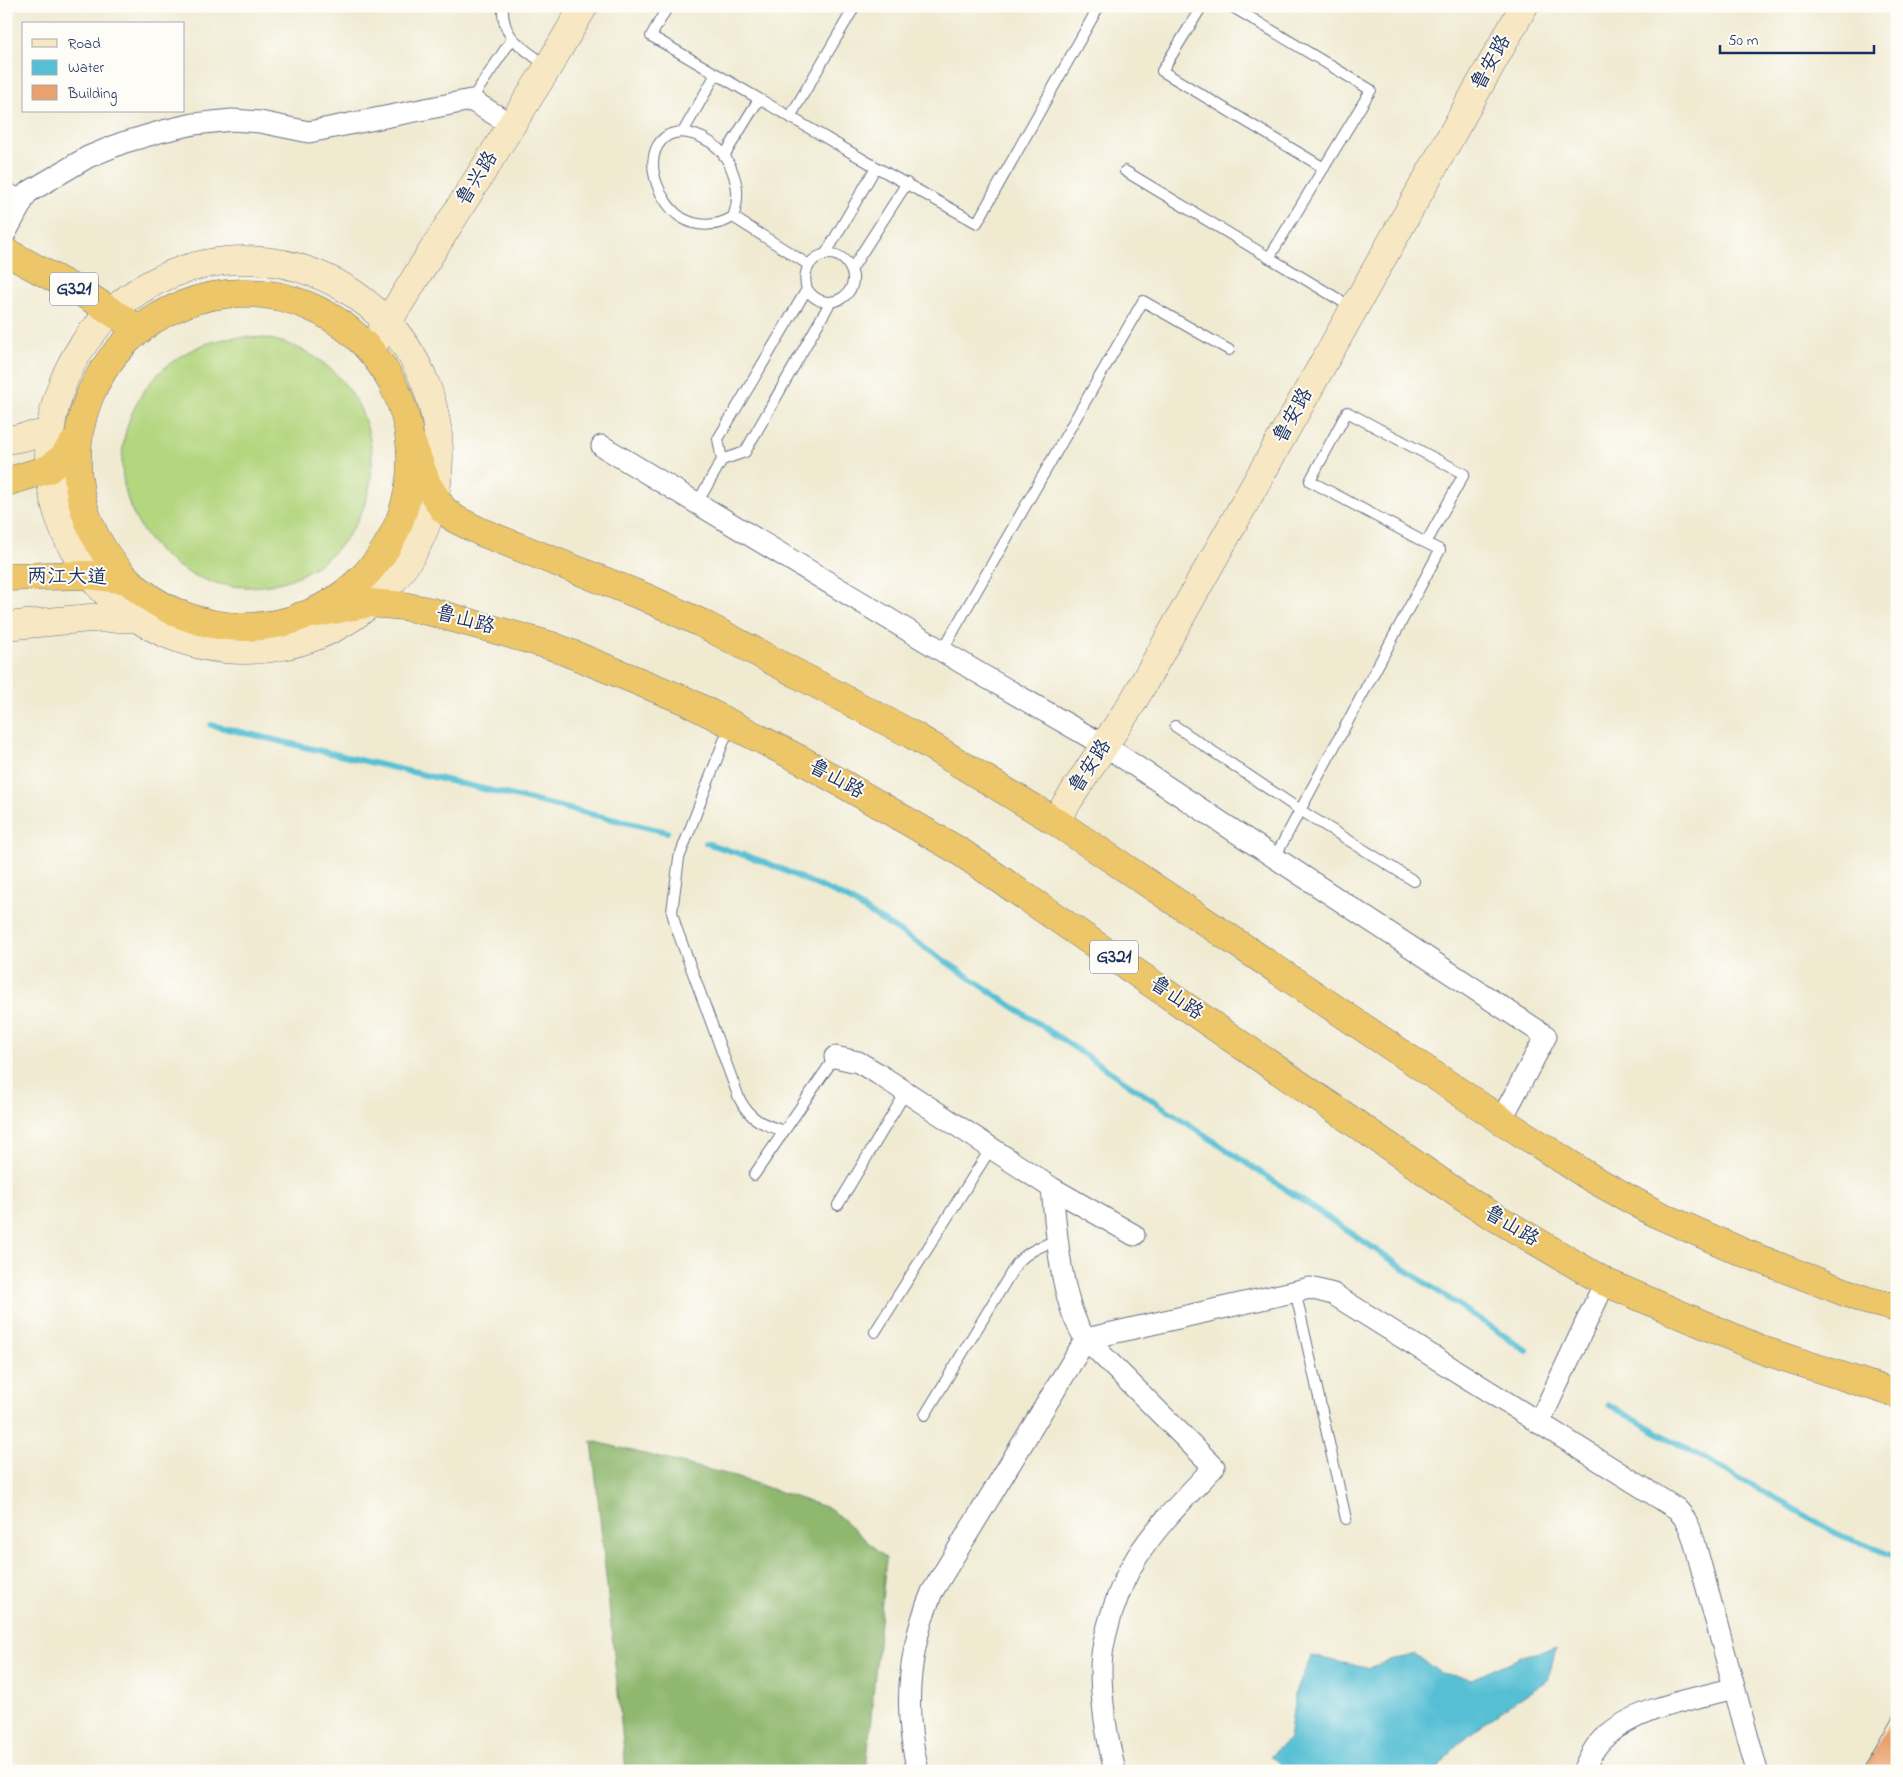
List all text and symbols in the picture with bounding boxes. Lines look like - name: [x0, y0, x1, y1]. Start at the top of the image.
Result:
- legend: [22, 22, 185, 112]
- scale bar: [1720, 22, 1874, 54]
- street label: 鲁安路: [1465, 29, 1520, 96]
- text: 50 m: [1728, 30, 1759, 52]
- text: Road: [68, 33, 101, 55]
- text: Water: [68, 57, 104, 79]
- text: Building: [67, 83, 117, 106]
- street label: 鲁兴路: [450, 145, 507, 212]
- road number: G321: [50, 272, 98, 306]
- street label: 鲁安路: [1267, 382, 1322, 449]
- street label: 两江大道: [27, 563, 107, 593]
- street label: 鲁山路: [432, 599, 499, 643]
- street label: 鲁安路: [1063, 733, 1120, 800]
- street label: 鲁山路: [803, 753, 870, 808]
- road number: G321: [1090, 940, 1138, 974]
- street label: 鲁山路: [1143, 970, 1210, 1029]
- street label: 鲁山路: [1478, 1199, 1545, 1255]

